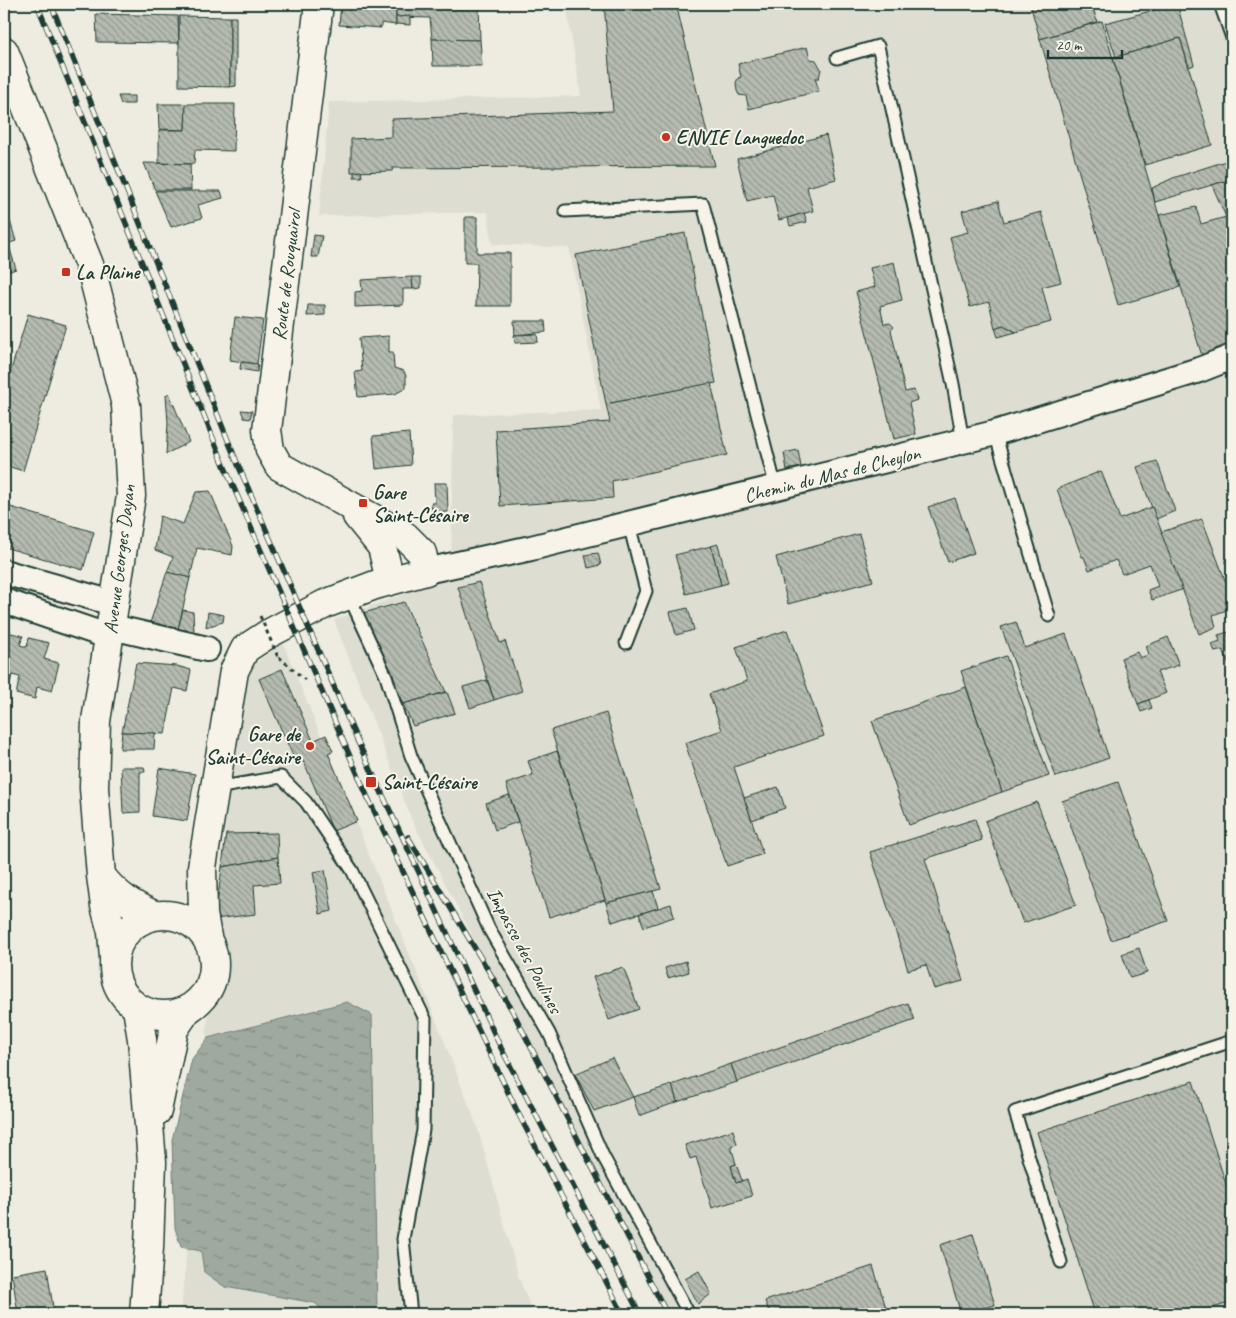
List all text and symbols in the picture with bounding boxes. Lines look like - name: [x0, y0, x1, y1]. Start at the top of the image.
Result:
- scale bar: [1048, 28, 1122, 60]
- text: 20 m: [1056, 36, 1083, 55]
- place label: ENVIE Languedoc: [676, 125, 805, 150]
- marker: ENVIE Languedoc: [660, 131, 672, 143]
- street label: Route de Rouquairol: [266, 205, 307, 342]
- place label: La Plaine: [76, 260, 142, 285]
- marker: La Plaine: [60, 266, 72, 278]
- street label: Chemin du Mas de Cheylon: [741, 440, 924, 508]
- place label: Gare Saint-Césaire: [373, 480, 469, 528]
- street label: Avenue Georges Dayan: [98, 482, 141, 635]
- marker: Gare Saint-Césaire: [357, 497, 369, 509]
- place label: Gare de Saint-Césaire: [205, 722, 301, 770]
- marker: Gare de Saint-Césaire: [304, 740, 316, 752]
- place label: Saint-Césaire: [382, 770, 478, 795]
- marker: Saint-Césaire: [364, 775, 378, 789]
- street label: Impasse des Poulines: [481, 883, 569, 1019]

